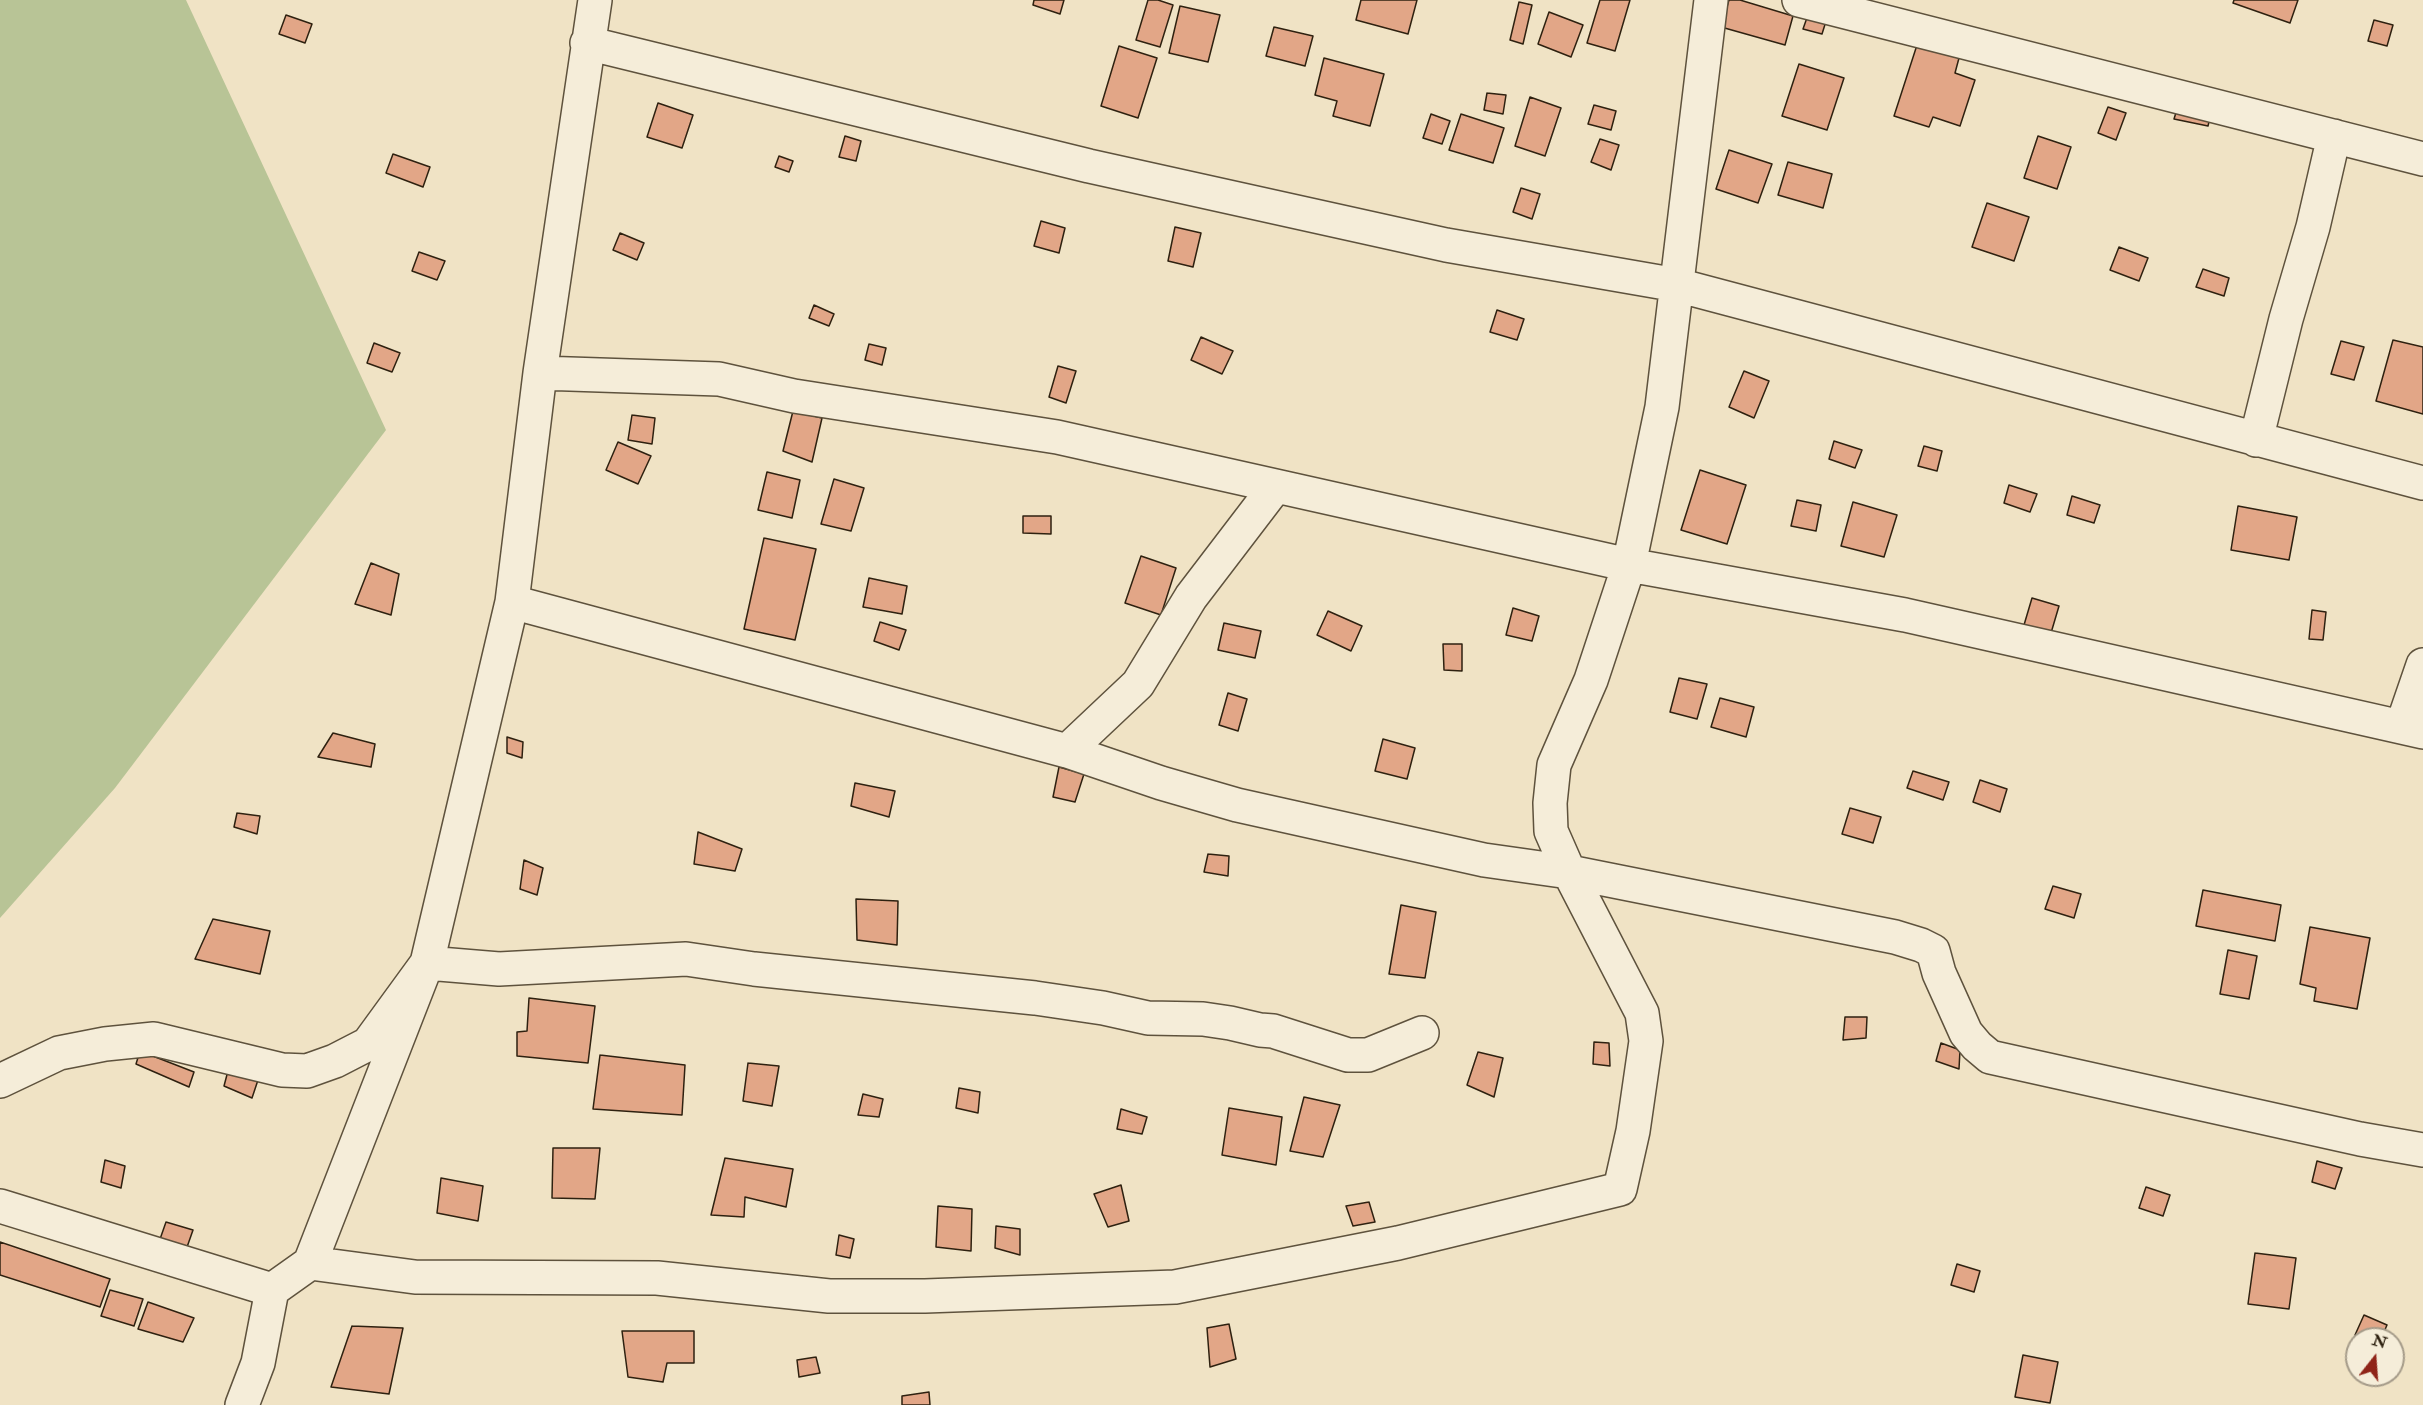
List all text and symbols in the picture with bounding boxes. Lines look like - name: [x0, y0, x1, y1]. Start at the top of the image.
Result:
- north arrow: [2345, 1327, 2405, 1387]
- text: N: [2370, 1330, 2389, 1353]

